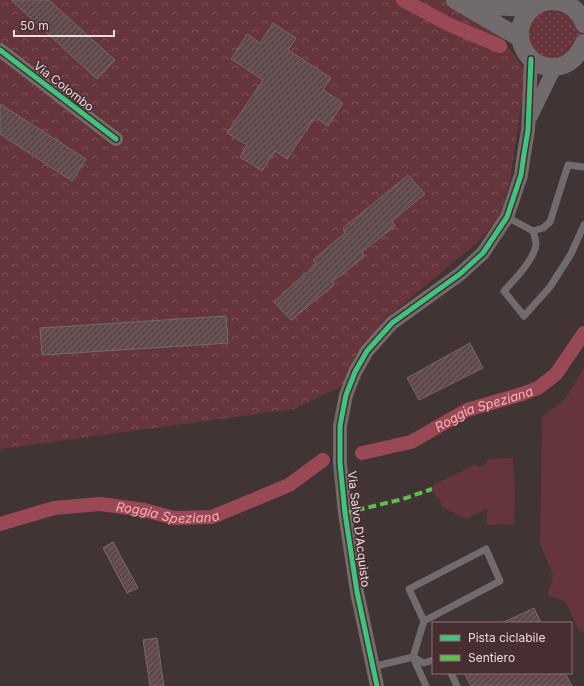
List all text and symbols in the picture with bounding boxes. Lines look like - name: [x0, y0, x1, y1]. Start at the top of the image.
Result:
- scale bar: [14, 12, 114, 38]
- text: 50 m: [20, 18, 49, 33]
- street label: Via Colombo: [31, 58, 97, 114]
- water label: Roggia Speziana: [432, 383, 535, 435]
- street label: Via Salvo D'Acquisto: [344, 470, 374, 588]
- water label: Roggia Speziana: [115, 498, 222, 527]
- legend: [432, 622, 572, 674]
- text: Pista ciclabile: [468, 630, 545, 645]
- text: Sentiero: [468, 650, 515, 665]

